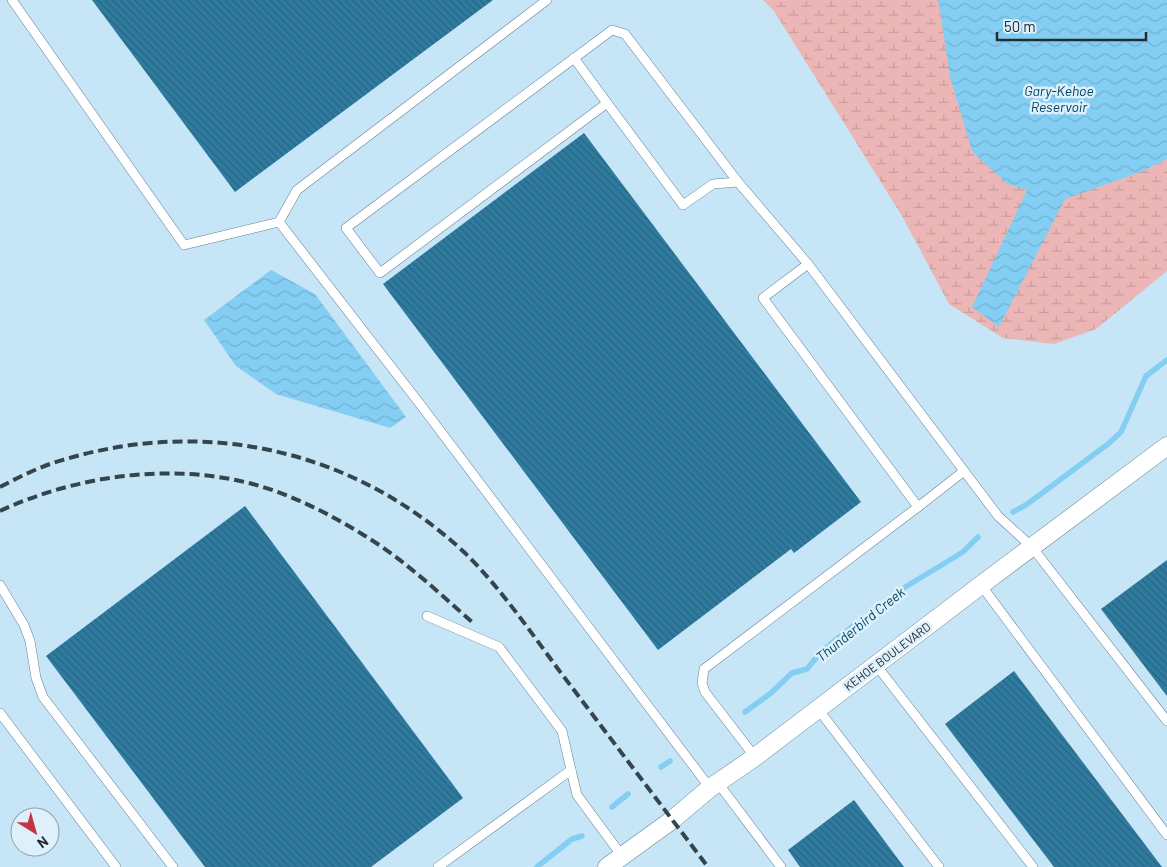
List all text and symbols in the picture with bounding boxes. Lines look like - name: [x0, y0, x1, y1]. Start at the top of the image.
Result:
- scale bar: [997, 10, 1146, 42]
- text: 50 m: [1004, 17, 1036, 35]
- water label: Gary-Kehoe Reservoir: [1024, 82, 1094, 115]
- water label: Thunderbird Creek: [812, 583, 908, 665]
- street label: KEHOE BOULEVARD: [841, 619, 933, 693]
- north arrow: [10, 807, 60, 857]
- text: N: [34, 833, 52, 852]

